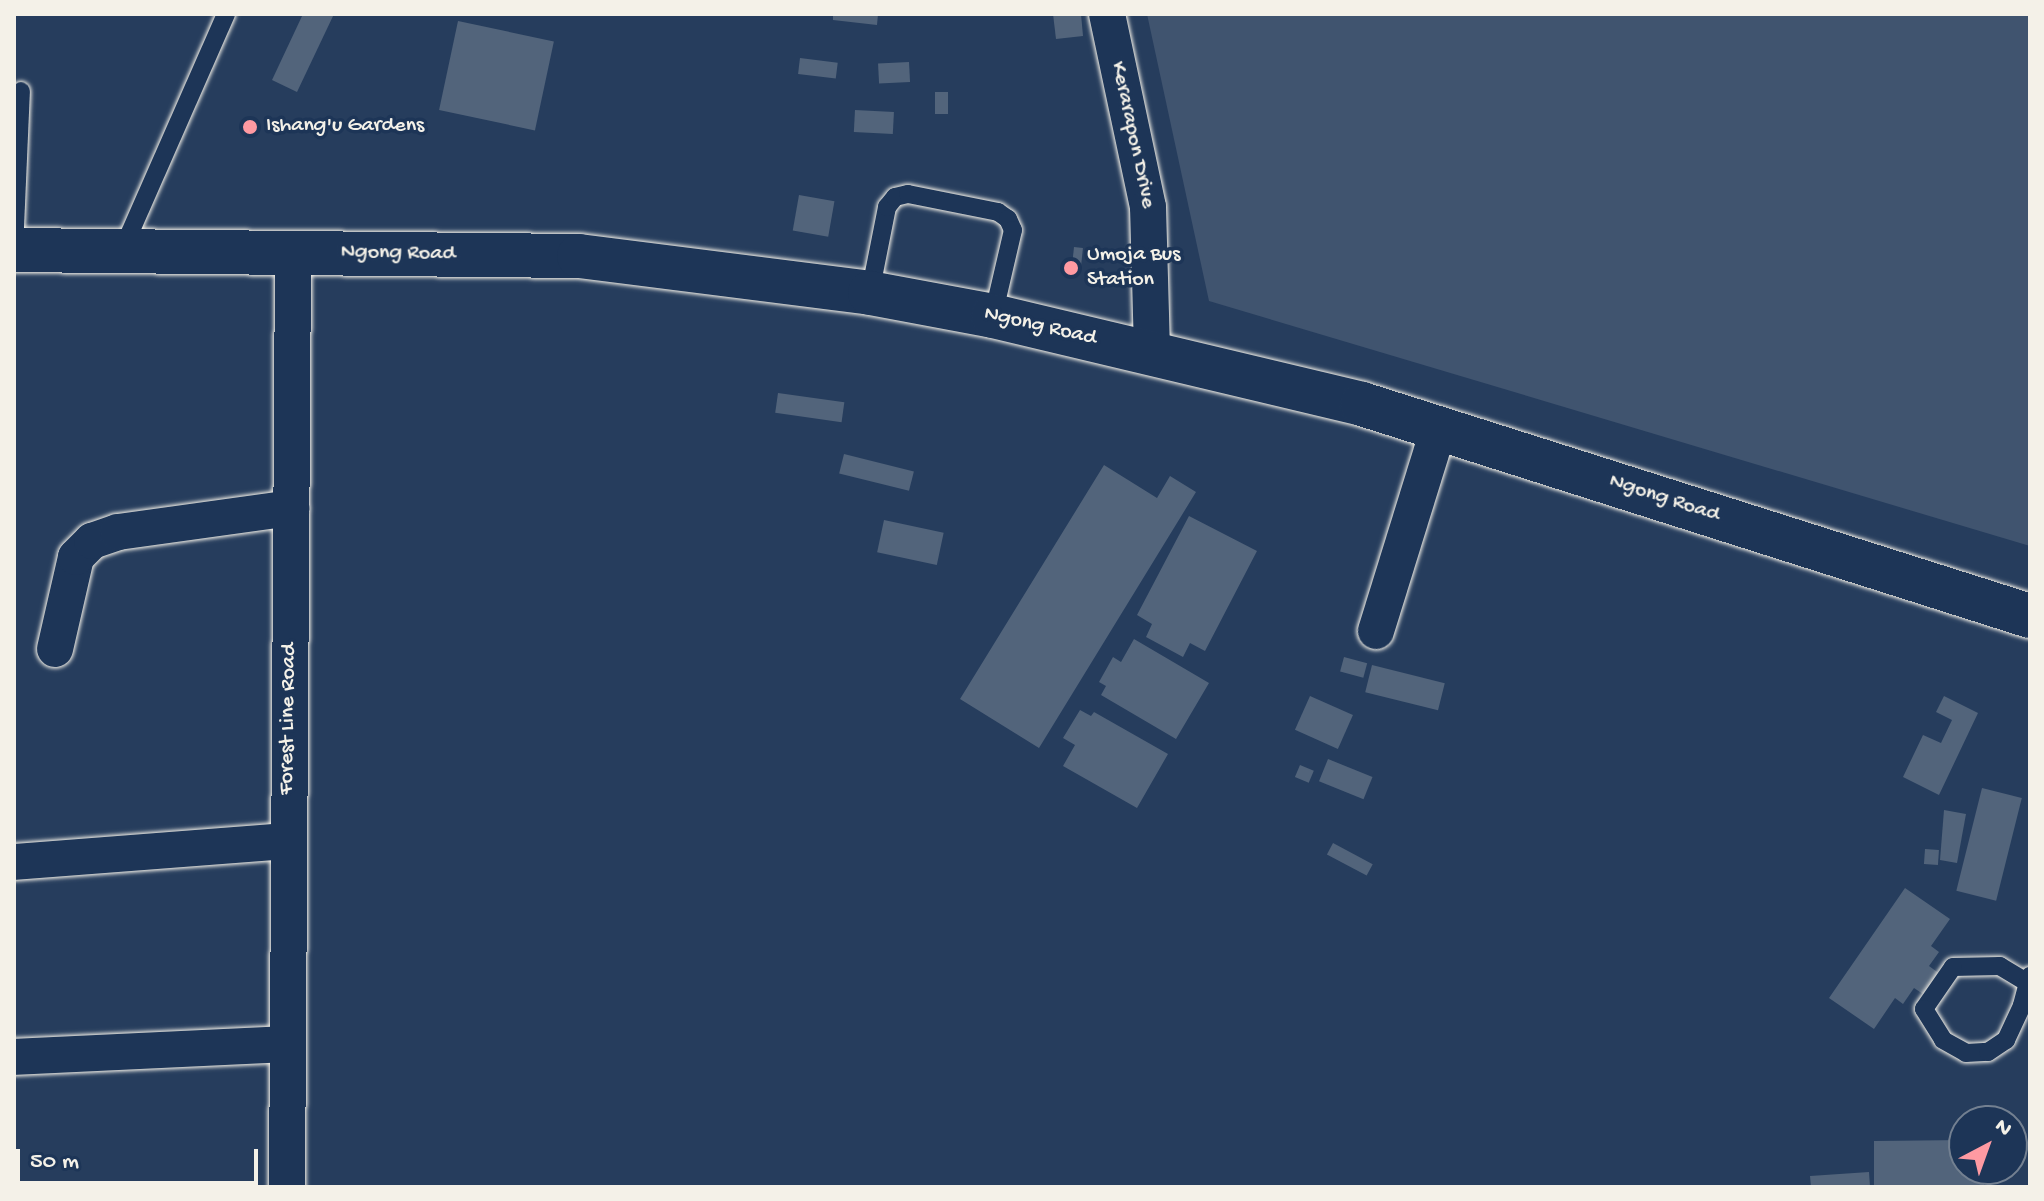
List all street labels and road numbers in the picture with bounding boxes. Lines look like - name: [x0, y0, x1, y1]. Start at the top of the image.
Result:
- street label: Kerarapon Drive: [1104, 59, 1160, 211]
- street label: Ngong Road: [341, 240, 455, 268]
- street label: Ngong Road: [981, 301, 1099, 353]
- street label: Ngong Road: [1605, 469, 1723, 529]
- street label: Forest Line Road: [274, 643, 304, 795]

